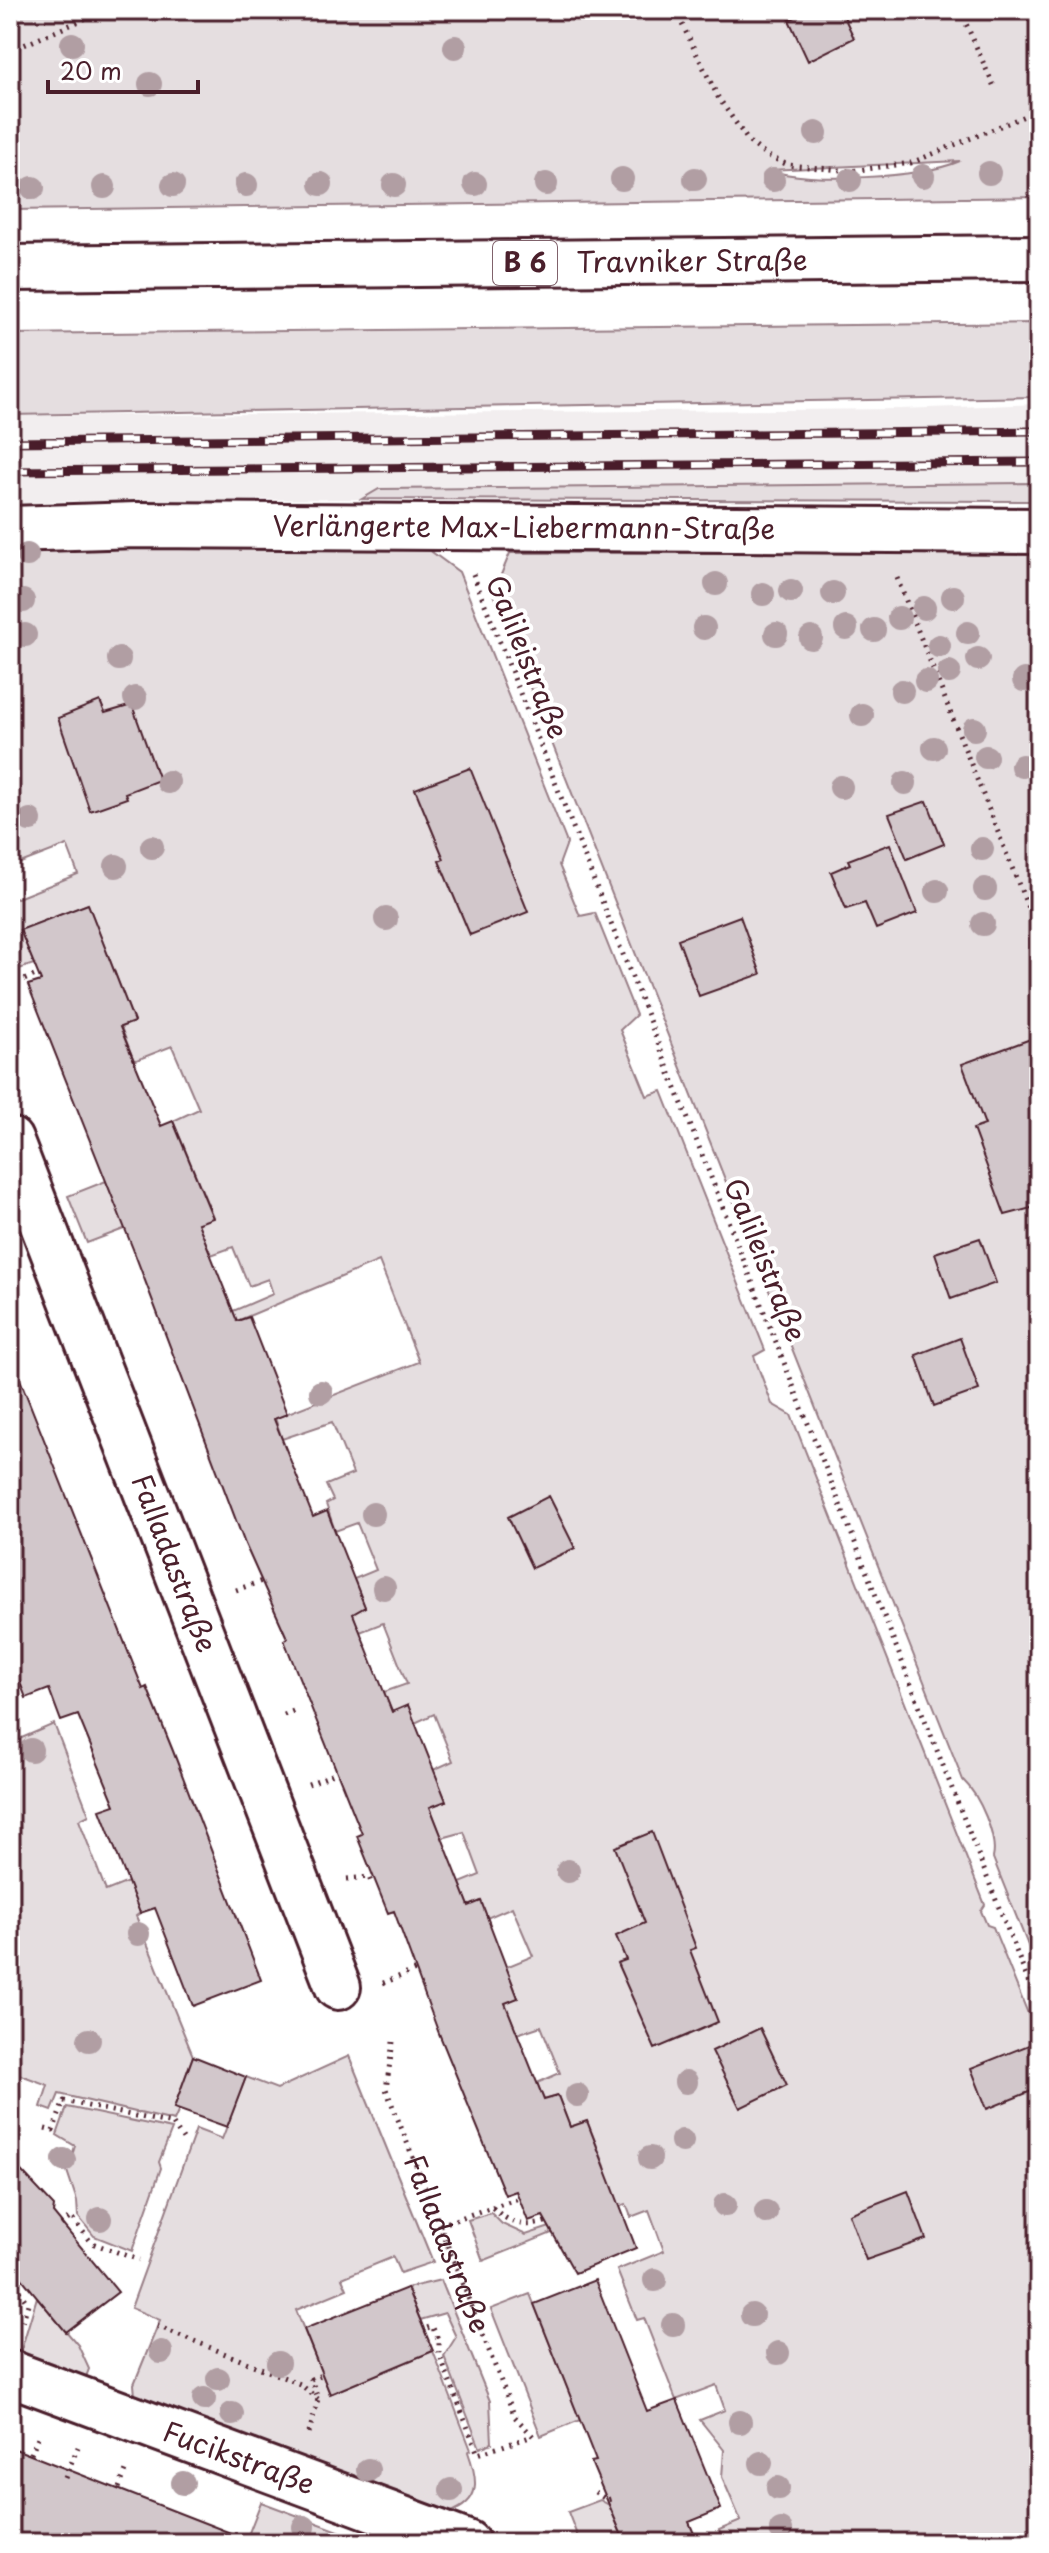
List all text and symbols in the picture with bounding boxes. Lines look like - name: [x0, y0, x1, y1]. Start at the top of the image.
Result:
- scale bar: [48, 44, 198, 94]
- text: 20 m: [60, 52, 122, 88]
- street label: Travniker Straße: [576, 237, 808, 282]
- road number: B 6: [493, 241, 557, 285]
- street label: Verlängerte Max-Liebermann-Straße: [272, 503, 775, 549]
- street label: Galileistraße: [476, 568, 581, 745]
- street label: Galileistraße: [714, 1171, 819, 1348]
- street label: Falladastraße: [121, 1467, 229, 1658]
- street label: Falladastraße: [394, 2148, 503, 2339]
- street label: Fucikstraße: [157, 2409, 321, 2505]

